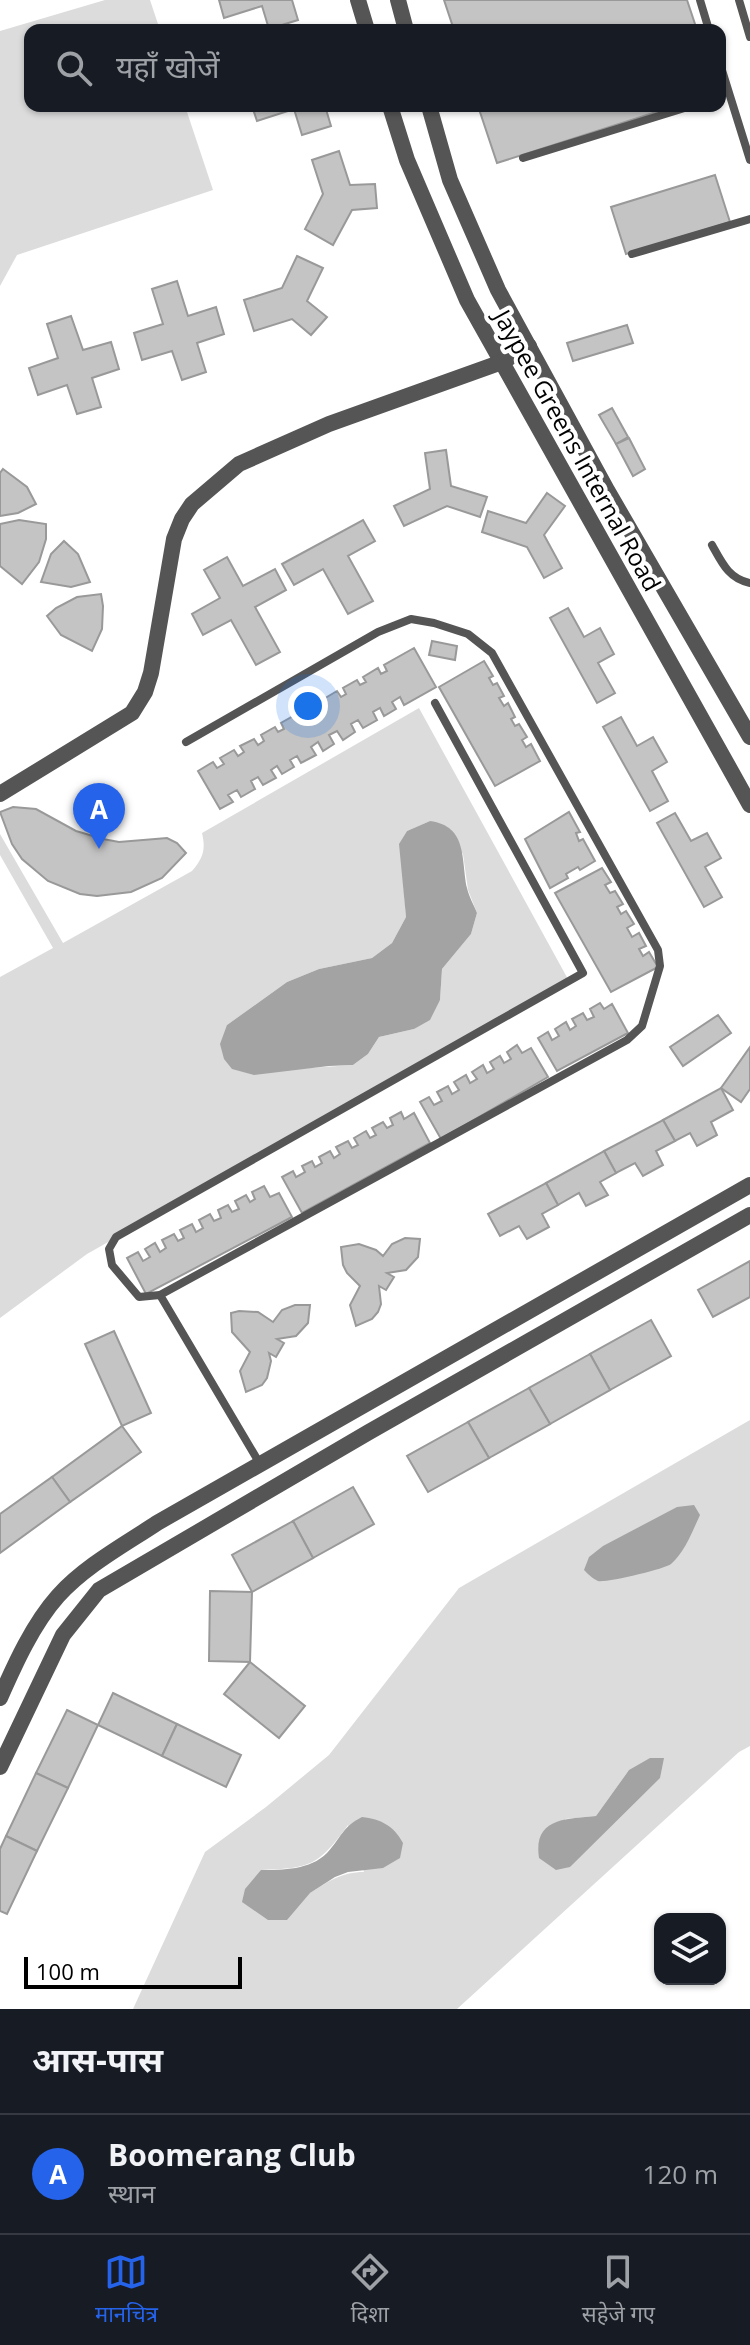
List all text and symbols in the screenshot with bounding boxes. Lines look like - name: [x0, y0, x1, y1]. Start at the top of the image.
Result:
- search box: [24, 24, 726, 112]
- icon: search: [52, 46, 96, 90]
- text: यहाँ खोजें: [116, 46, 219, 87]
- street label: Jaypee Greens Internal Road: [486, 302, 669, 597]
- your location: [288, 686, 328, 726]
- pin: A: [73, 783, 125, 849]
- map controls: [654, 1913, 726, 1985]
- button: layers: [654, 1913, 726, 1985]
- scale bar: [24, 1953, 242, 1989]
- text: 100 m: [36, 1956, 100, 1986]
- text: आस-पास: [32, 2036, 163, 2082]
- text: Boomerang Club: [108, 2134, 356, 2175]
- text: A: [49, 2156, 67, 2192]
- text: 120 m: [643, 2156, 718, 2192]
- text: स्थान: [108, 2175, 155, 2211]
- tab: मानचित्र: [95, 2250, 158, 2331]
- tab: दिशा: [348, 2250, 392, 2331]
- tab: सहेजे गए: [582, 2250, 655, 2331]

